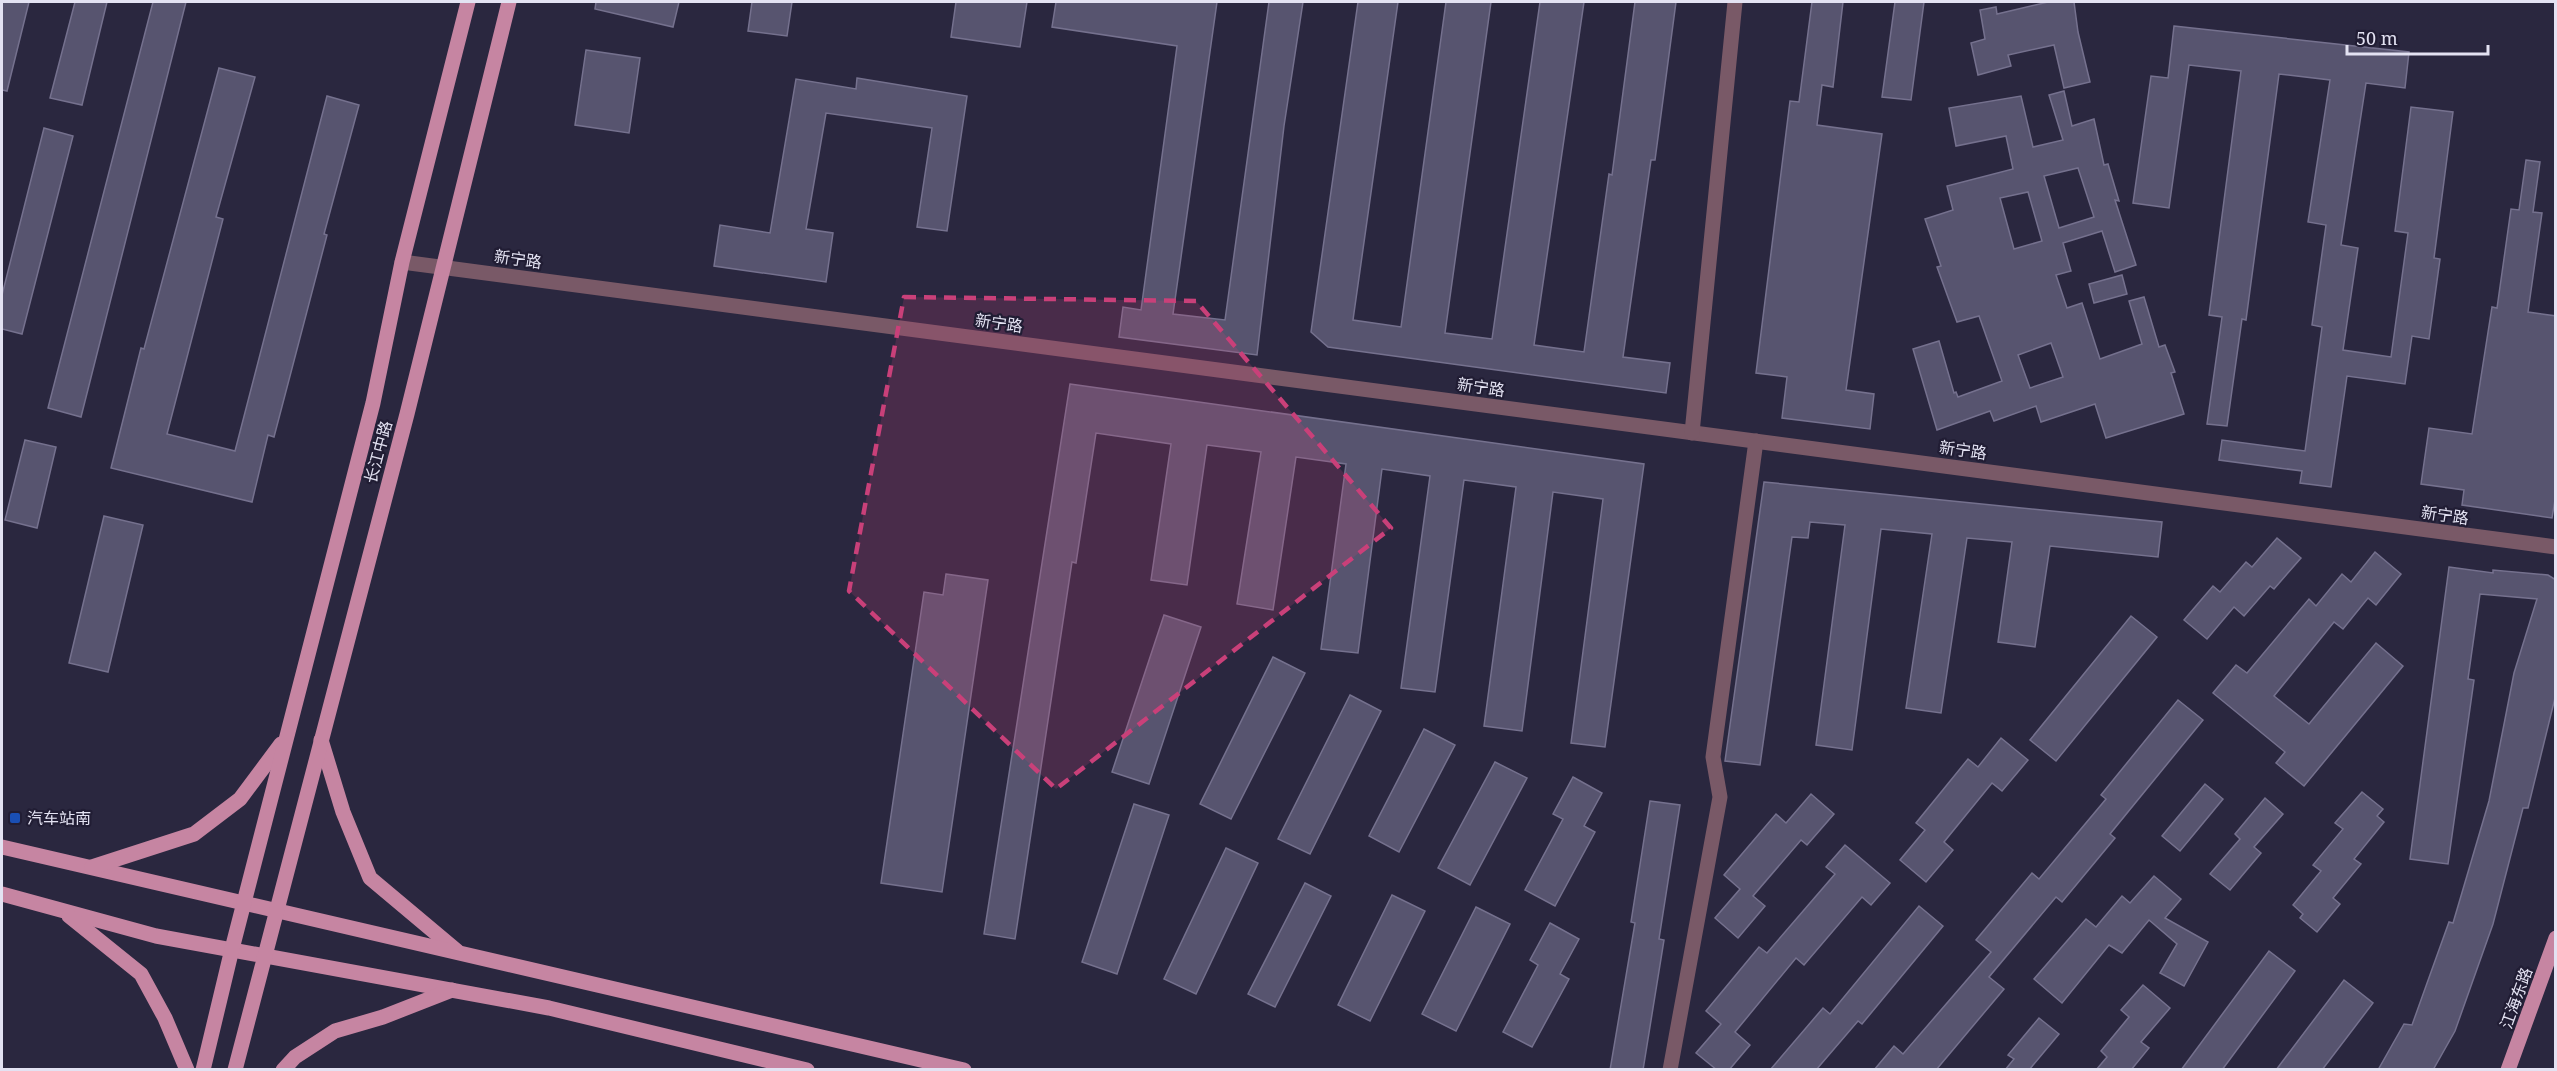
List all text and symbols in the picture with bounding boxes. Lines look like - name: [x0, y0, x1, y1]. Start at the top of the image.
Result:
- scale bar: [2347, 18, 2488, 56]
- text: 50 m: [2356, 26, 2398, 50]
- street label: 新宁路: [493, 245, 543, 273]
- street label: 新宁路: [974, 309, 1024, 337]
- street label: 新宁路: [1456, 373, 1506, 401]
- street label: 长江中路: [359, 418, 397, 486]
- street label: 新宁路: [1938, 436, 1988, 464]
- street label: 新宁路: [2420, 501, 2470, 529]
- place label: 汽车站南: [27, 807, 91, 829]
- marker: 汽车站南: [8, 811, 22, 825]
- street label: 江海东路: [2495, 964, 2537, 1032]

